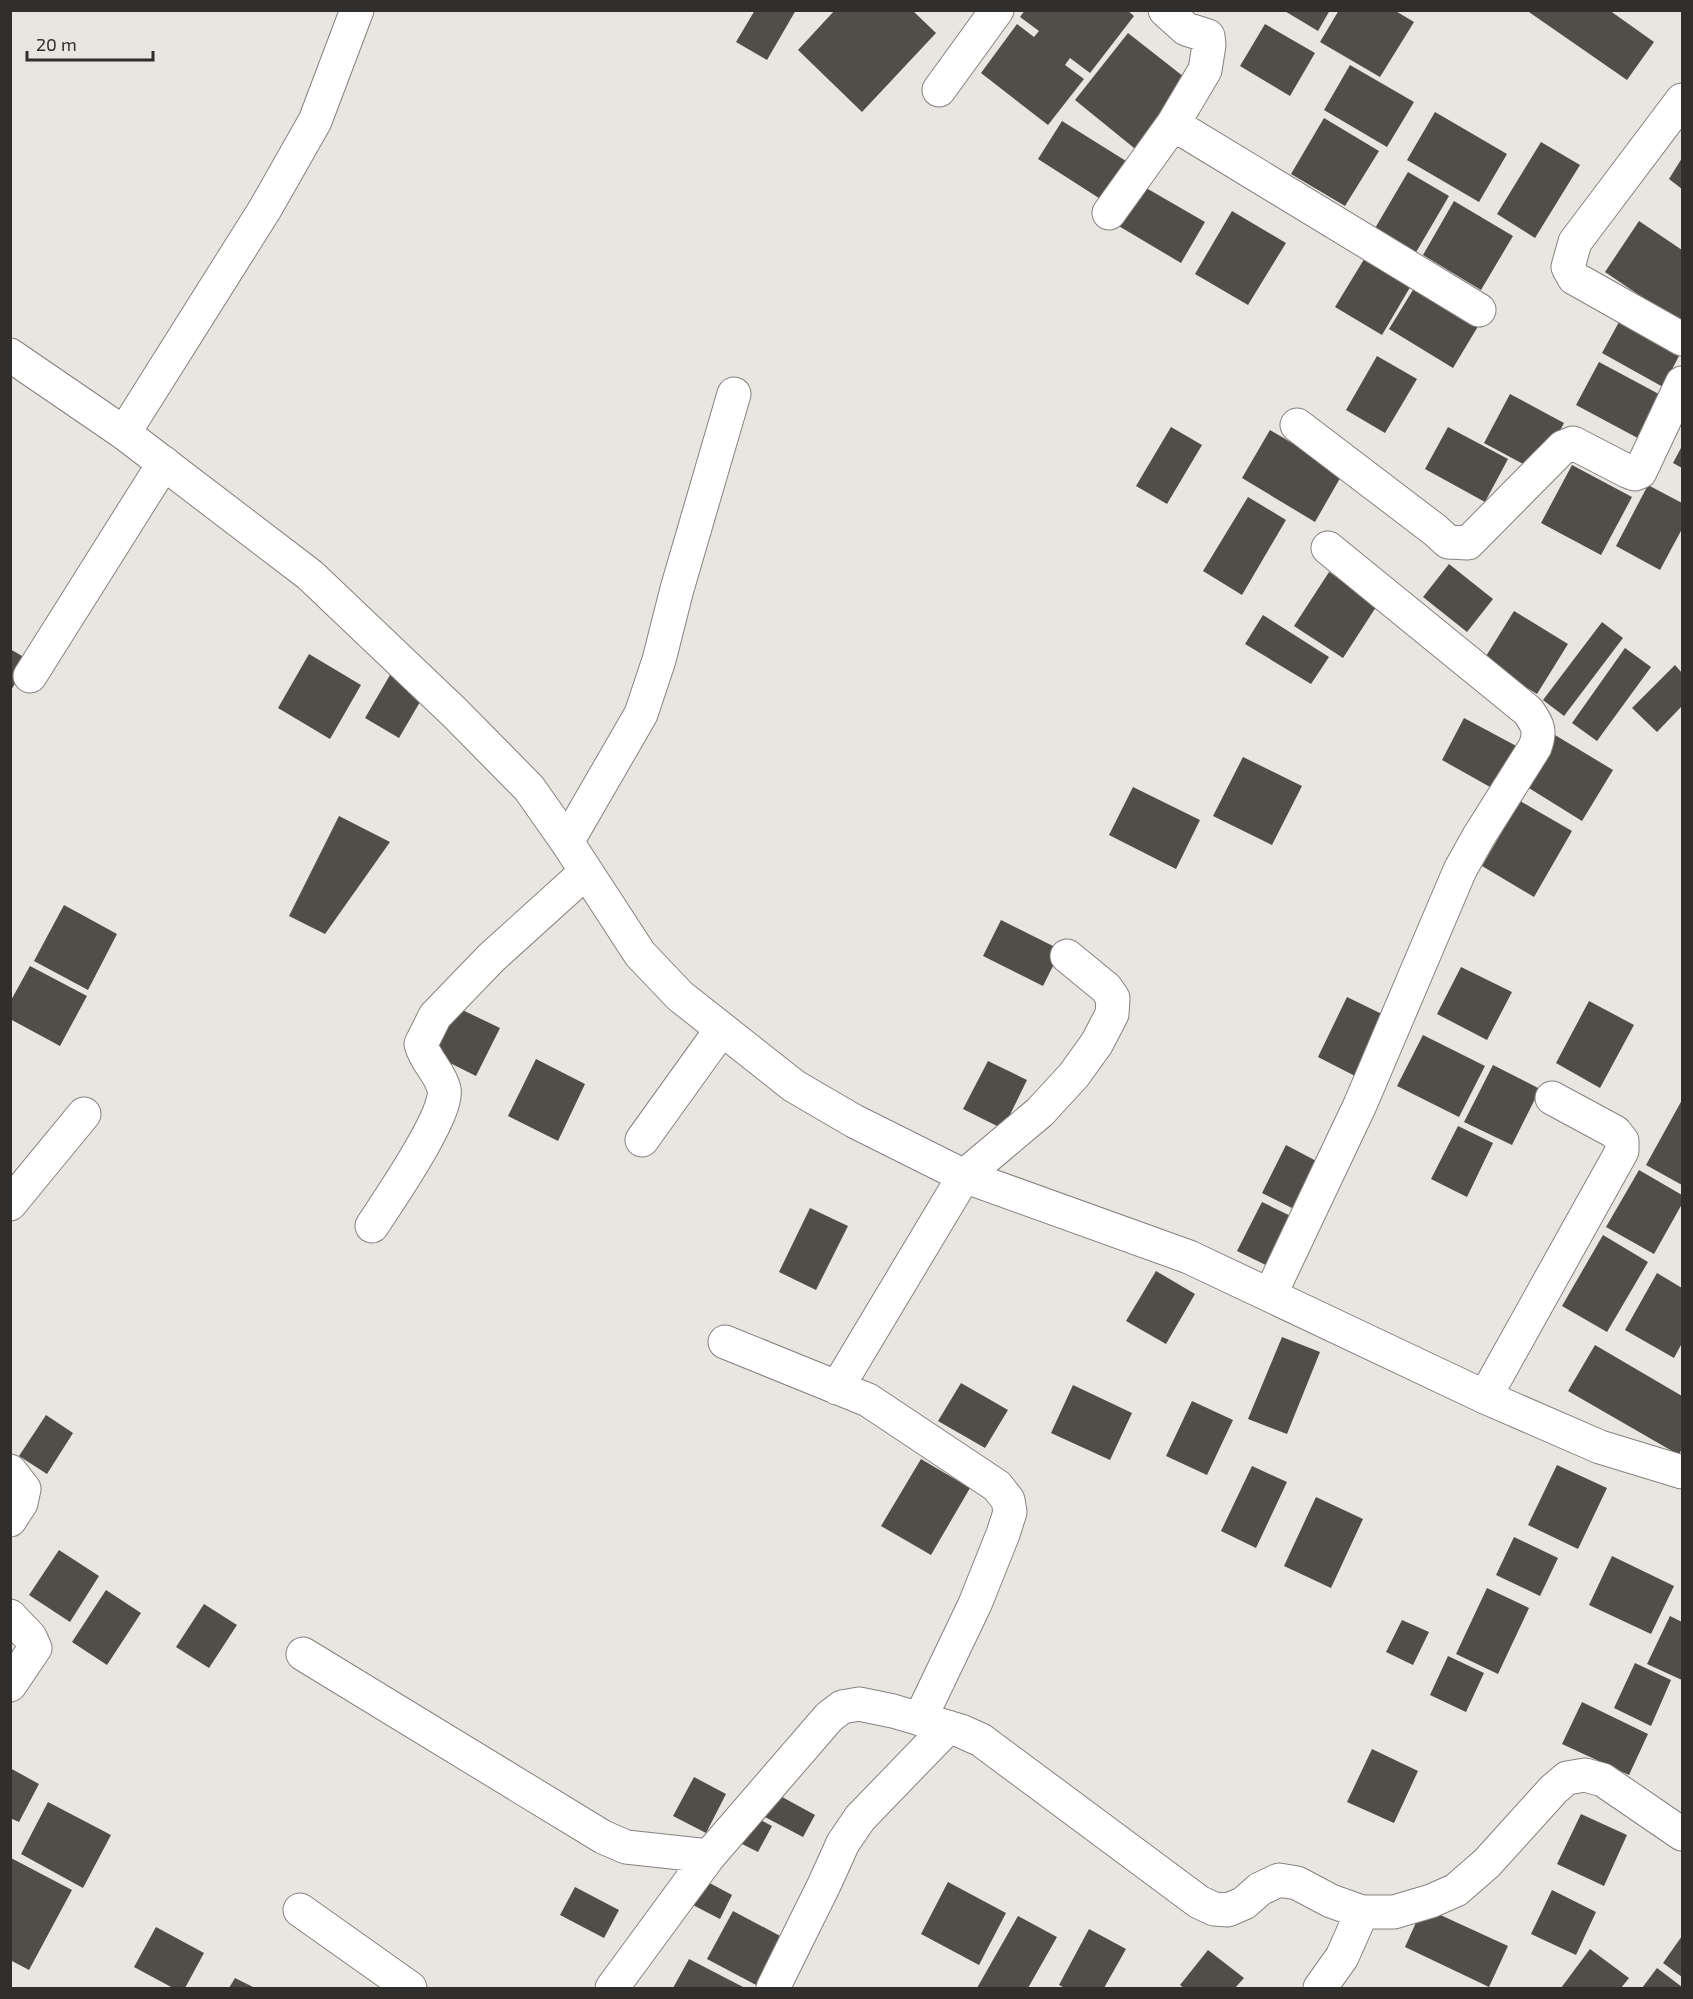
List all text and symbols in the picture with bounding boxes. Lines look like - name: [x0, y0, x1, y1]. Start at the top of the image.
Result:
- scale bar: [27, 24, 153, 62]
- text: 20 m: [36, 33, 77, 55]

